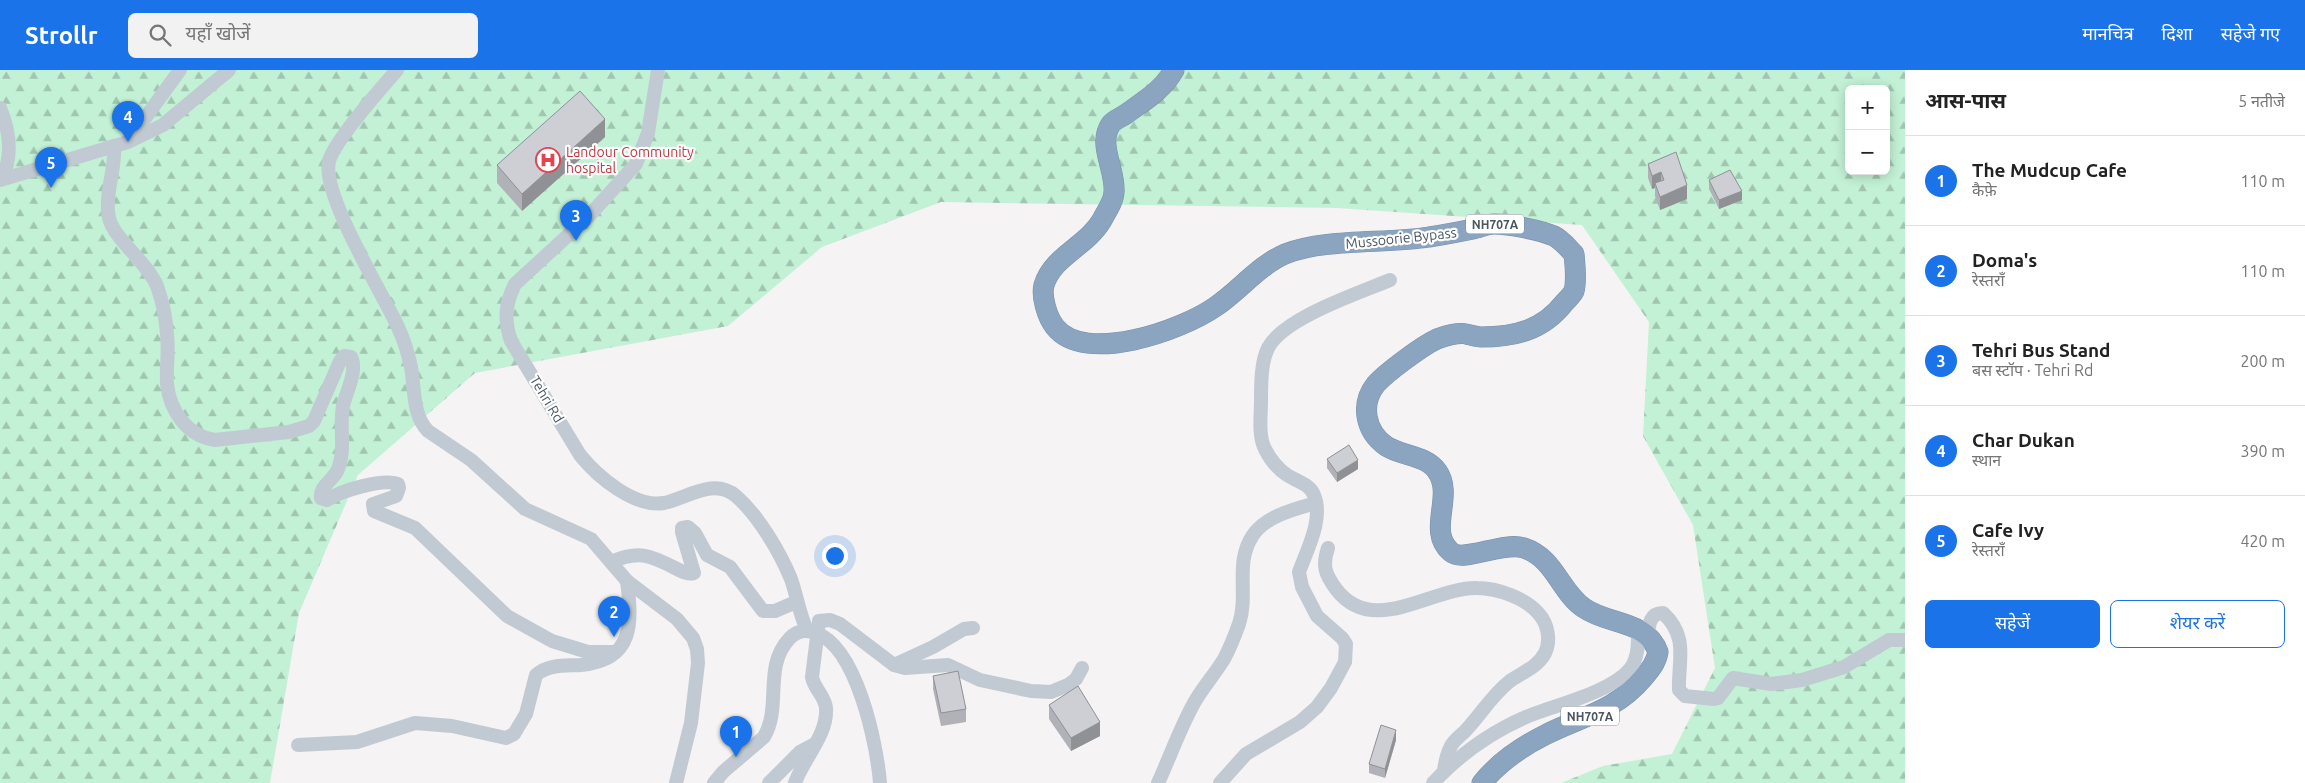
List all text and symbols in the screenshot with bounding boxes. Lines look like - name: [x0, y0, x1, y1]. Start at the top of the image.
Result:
- search box: [128, 13, 478, 58]
- icon: search: [146, 21, 174, 49]
- text: Strollr: [25, 22, 98, 49]
- text: यहाँ खोजें: [186, 22, 250, 44]
- text: मानचित्र: [2082, 23, 2134, 43]
- text: दिशा: [2162, 23, 2193, 43]
- text: सहेजे गए: [2221, 23, 2280, 43]
- map controls: [1845, 85, 1890, 175]
- button: +: [1845, 85, 1890, 130]
- text: आस-पास: [1925, 88, 2006, 112]
- text: 5 नतीजे: [2238, 92, 2285, 110]
- pin: 4: [112, 101, 144, 142]
- button: −: [1845, 130, 1890, 175]
- place label: Landour Community hospital: [566, 144, 694, 176]
- pin: 5: [35, 147, 67, 188]
- hospital icon: Landour Community hospital: [535, 147, 561, 173]
- text: The Mudcup Cafe: [1972, 159, 2127, 181]
- text: 1: [1936, 172, 1946, 190]
- text: 110 m: [2240, 172, 2285, 190]
- text: कैफ़े: [1972, 181, 1997, 199]
- pin: 3: [560, 200, 592, 241]
- road number: NH707A: [1466, 214, 1524, 234]
- street label: Mussoorie Bypass: [1345, 224, 1457, 252]
- text: Doma's: [1972, 249, 2037, 271]
- text: 2: [1936, 262, 1946, 280]
- text: 110 m: [2240, 262, 2285, 280]
- text: रेस्तराँ: [1972, 271, 2005, 289]
- text: Tehri Bus Stand: [1972, 339, 2110, 361]
- text: 3: [1936, 352, 1946, 370]
- text: 200 m: [2240, 352, 2285, 370]
- text: बस स्टॉप · Tehri Rd: [1972, 361, 2093, 379]
- street label: Tehri Rd: [527, 373, 567, 425]
- text: Char Dukan: [1972, 429, 2075, 451]
- text: 4: [1936, 442, 1946, 460]
- text: 390 m: [2240, 442, 2285, 460]
- text: स्थान: [1972, 451, 2001, 469]
- text: Cafe Ivy: [1972, 519, 2044, 541]
- text: 5: [1936, 532, 1946, 550]
- text: 420 m: [2240, 532, 2285, 550]
- text: रेस्तराँ: [1972, 541, 2005, 559]
- your location: [822, 543, 848, 569]
- pin: 2: [598, 596, 630, 637]
- button: सहेजें: [1925, 600, 2100, 648]
- button: शेयर करें: [2110, 600, 2285, 648]
- road number: NH707A: [1561, 706, 1619, 726]
- pin: 1: [720, 716, 752, 757]

